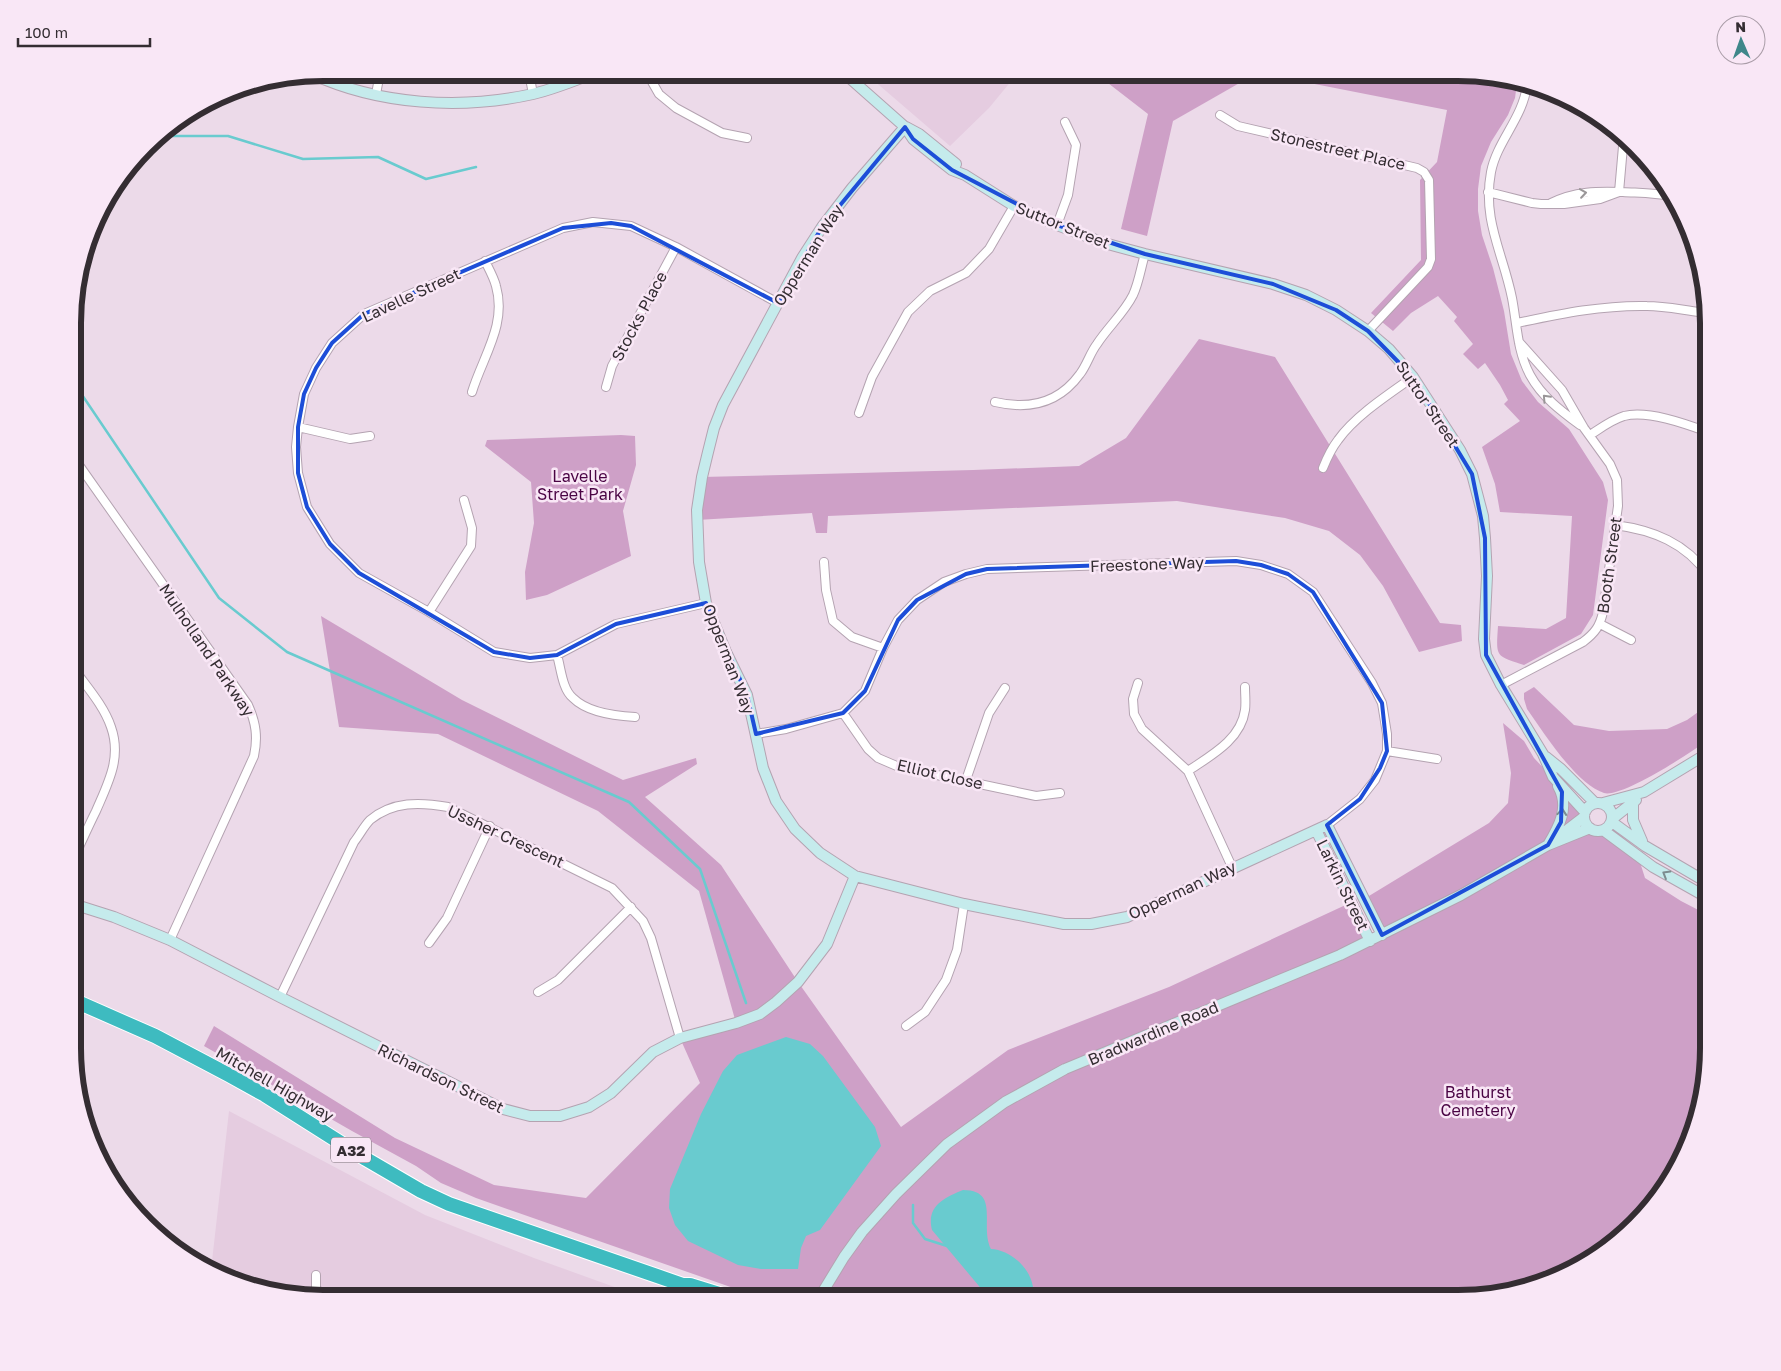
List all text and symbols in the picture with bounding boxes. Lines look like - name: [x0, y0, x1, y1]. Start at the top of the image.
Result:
- scale bar: [18, 15, 150, 47]
- north arrow: [1716, 15, 1766, 65]
- text: N: [1735, 18, 1746, 35]
- text: 100 m: [25, 23, 68, 41]
- street label: Stonestreet Place: [1269, 124, 1407, 174]
- one-way arrow: [1579, 188, 1587, 198]
- street label: Suttor Street: [1013, 197, 1113, 253]
- street label: Opperman Way: [769, 200, 847, 310]
- street label: Lavelle Street: [358, 263, 464, 327]
- street label: Stocks Place: [607, 268, 671, 364]
- street label: Suttor Street: [1392, 357, 1464, 451]
- one-way arrow: [1543, 394, 1552, 403]
- park label: Lavelle Street Park: [537, 466, 623, 504]
- street label: Booth Street: [1592, 515, 1626, 615]
- street label: Freestone Way: [1090, 552, 1204, 576]
- street label: Mulholland Parkway: [155, 580, 259, 720]
- street label: Opperman Way: [699, 601, 759, 717]
- street label: Elliot Close: [895, 754, 985, 794]
- street label: Ussher Crescent: [444, 800, 568, 872]
- one-way arrow: [1556, 807, 1567, 815]
- street label: Larkin Street: [1312, 836, 1374, 934]
- street label: Opperman Way: [1125, 856, 1239, 924]
- one-way arrow: [1662, 871, 1671, 881]
- street label: Bradwardine Road: [1085, 996, 1221, 1070]
- street label: Richardson Street: [375, 1039, 507, 1117]
- street label: Mitchell Highway: [212, 1042, 338, 1126]
- park label: Bathurst Cemetery: [1441, 1082, 1516, 1120]
- road number: A32: [331, 1138, 371, 1162]

